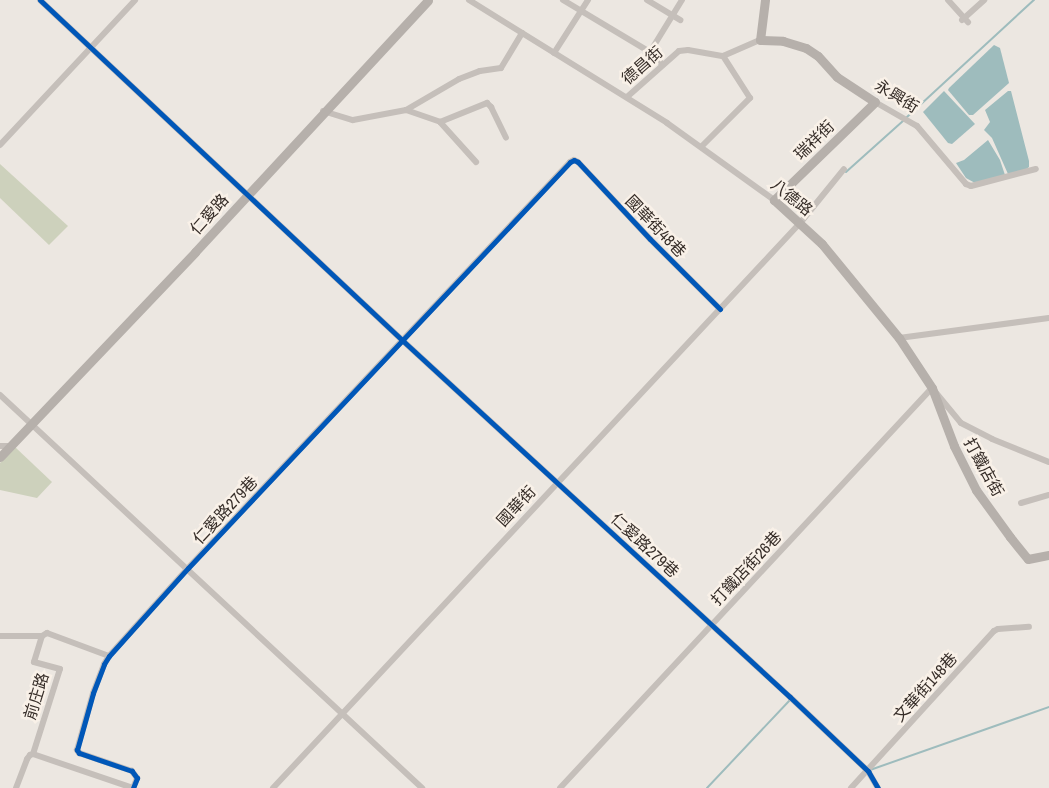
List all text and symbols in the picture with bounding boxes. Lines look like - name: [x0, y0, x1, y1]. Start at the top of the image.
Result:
- street label: 德昌街: [618, 42, 666, 88]
- street label: 永興街: [871, 75, 923, 117]
- street label: 瑞祥街: [790, 116, 838, 164]
- street label: 八德路: [767, 174, 817, 220]
- street label: 仁愛路: [186, 190, 232, 238]
- street label: 國華街48巷: [622, 191, 690, 261]
- street label: 打鐵店街: [960, 434, 1008, 500]
- street label: 仁愛路279巷: [189, 472, 261, 548]
- street label: 國華街: [493, 482, 539, 530]
- street label: 仁愛路279巷: [607, 509, 683, 581]
- street label: 打鐵店街26巷: [707, 527, 785, 609]
- street label: 文華街148巷: [889, 649, 961, 725]
- street label: 前庄路: [20, 670, 52, 722]

